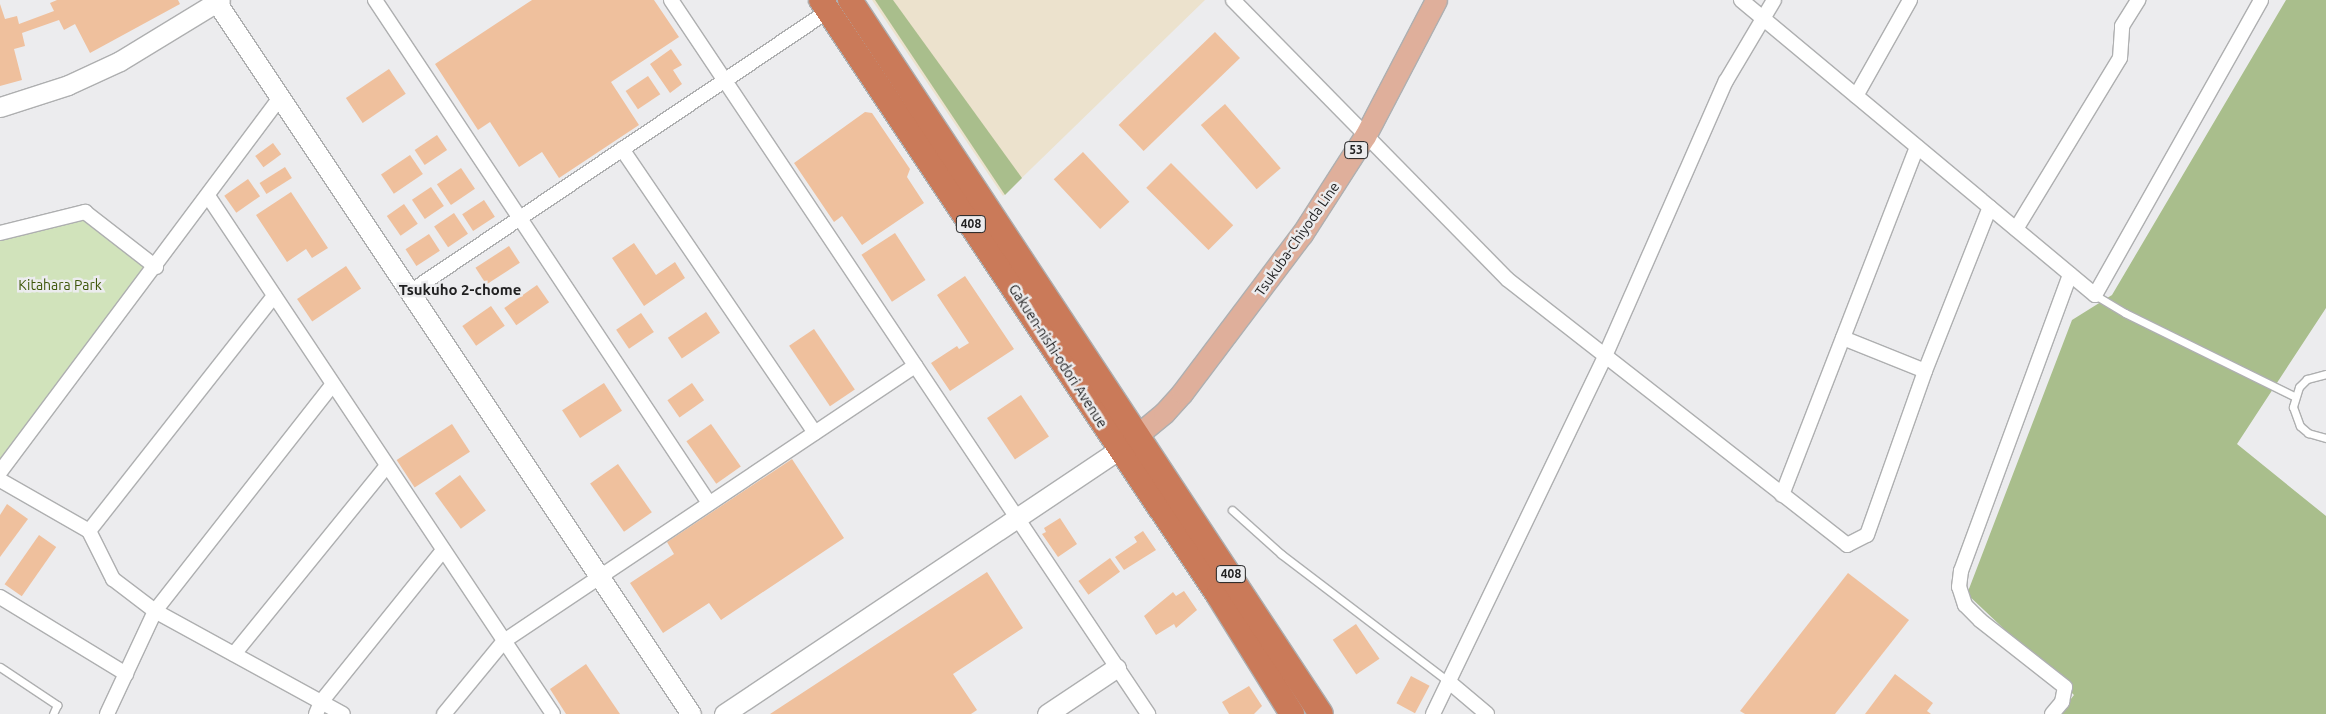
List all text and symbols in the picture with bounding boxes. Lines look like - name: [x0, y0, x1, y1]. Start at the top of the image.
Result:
- road number: 53: [1344, 140, 1368, 160]
- street label: Tsukuba-Chiyoda Line: [1251, 179, 1343, 299]
- road number: 408: [955, 214, 987, 233]
- park label: Kitahara Park: [18, 277, 102, 293]
- district label: Tsukuho 2-chome: [399, 281, 521, 299]
- street label: Gakuen-nishi-odori Avenue: [1005, 281, 1111, 431]
- road number: 408: [1215, 564, 1247, 584]

